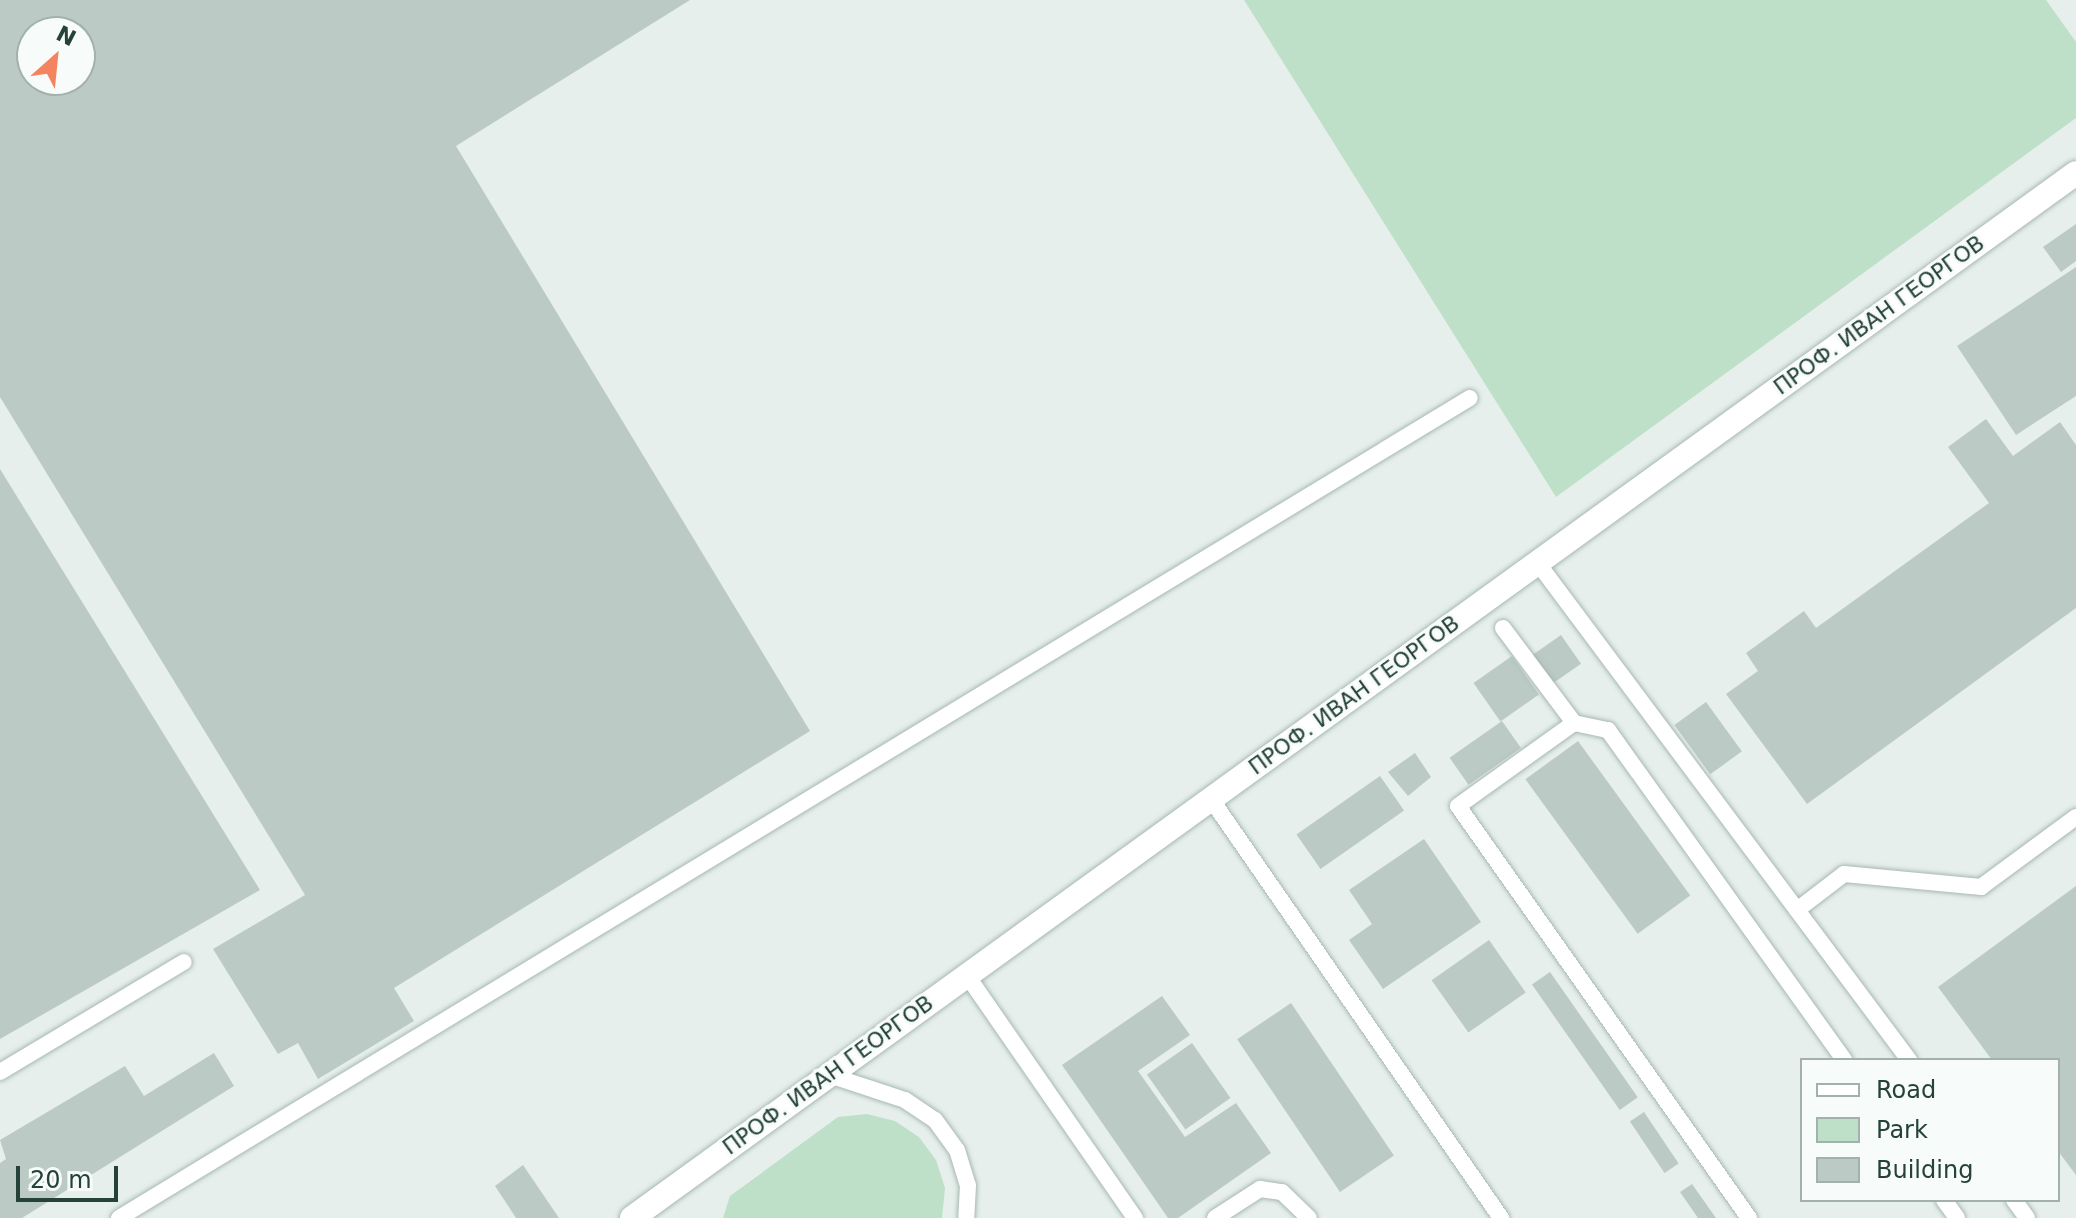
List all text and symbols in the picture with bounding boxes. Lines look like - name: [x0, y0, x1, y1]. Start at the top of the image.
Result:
- north arrow: [16, 16, 96, 96]
- text: N: [52, 21, 80, 51]
- street label: ПРОФ. ИВАН ГЕОРГОВ: [1769, 230, 1989, 400]
- street label: ПРОФ. ИВАН ГЕОРГОВ: [1244, 610, 1464, 780]
- street label: ПРОФ. ИВАН ГЕОРГОВ: [718, 990, 938, 1160]
- legend: [1800, 1058, 2060, 1202]
- text: Road: [1876, 1076, 1936, 1104]
- text: Park: [1876, 1116, 1928, 1144]
- scale bar: [20, 1150, 122, 1200]
- text: Building: [1876, 1156, 1973, 1184]
- text: 20 m: [30, 1166, 92, 1194]

